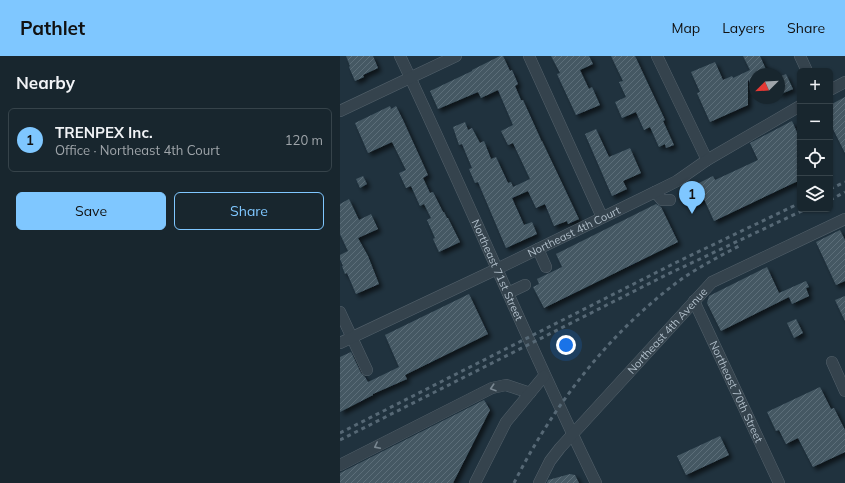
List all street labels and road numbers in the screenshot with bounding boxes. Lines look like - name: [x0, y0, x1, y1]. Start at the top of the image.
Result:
- street label: Northeast 4th Court: [525, 203, 623, 260]
- street label: Northeast 71st Street: [469, 217, 526, 323]
- street label: Northeast 4th Avenue: [624, 285, 710, 377]
- street label: Northeast 70th Street: [707, 338, 766, 445]

